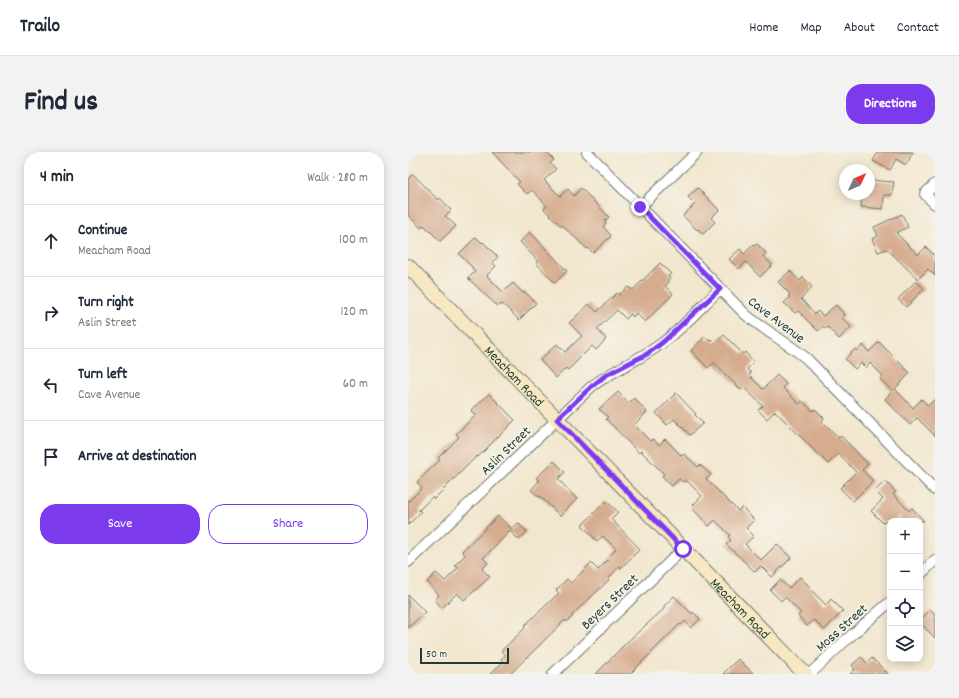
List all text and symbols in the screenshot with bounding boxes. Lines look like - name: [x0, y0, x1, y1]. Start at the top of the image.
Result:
- text: Trailo: [20, 14, 60, 41]
- text: Home: [749, 18, 778, 38]
- text: Map: [800, 18, 822, 38]
- text: About: [844, 18, 875, 38]
- text: Contact: [897, 18, 939, 38]
- text: Find us: [24, 84, 98, 124]
- button: Directions: [846, 84, 935, 124]
- north arrow: [839, 164, 875, 200]
- text: 4 min: [40, 166, 74, 190]
- text: Walk · 280 m: [307, 169, 368, 188]
- route end: [631, 198, 649, 216]
- text: Continue: [78, 220, 127, 242]
- icon: ahead: [40, 230, 62, 252]
- text: 100 m: [339, 231, 368, 250]
- text: Meacham Road: [78, 242, 151, 261]
- text: Turn right: [78, 292, 134, 314]
- street label: Cave Avenue: [743, 292, 809, 349]
- icon: right: [40, 302, 62, 324]
- text: 120 m: [340, 303, 368, 322]
- text: Aslin Street: [78, 314, 137, 333]
- street label: Meacham Road: [479, 342, 548, 412]
- text: Turn left: [78, 364, 127, 386]
- icon: left: [40, 374, 62, 396]
- text: 60 m: [343, 375, 368, 394]
- text: Cave Avenue: [78, 386, 140, 405]
- street label: Aslin Street: [477, 422, 536, 481]
- icon: arrive: [40, 446, 62, 468]
- text: Arrive at destination: [78, 446, 196, 468]
- button: Save: [40, 504, 200, 544]
- button: Share: [208, 504, 368, 544]
- map controls: [887, 518, 923, 662]
- button: +: [887, 518, 923, 554]
- route start: [674, 540, 692, 558]
- button: −: [887, 554, 923, 590]
- street label: Beyers Street: [577, 570, 644, 635]
- street label: Meacham Road: [705, 574, 774, 644]
- button: locate: [887, 590, 923, 626]
- street label: Moss Street: [812, 600, 873, 657]
- button: layers: [887, 626, 923, 662]
- scale bar: [420, 646, 509, 665]
- text: 50 m: [426, 647, 447, 663]

